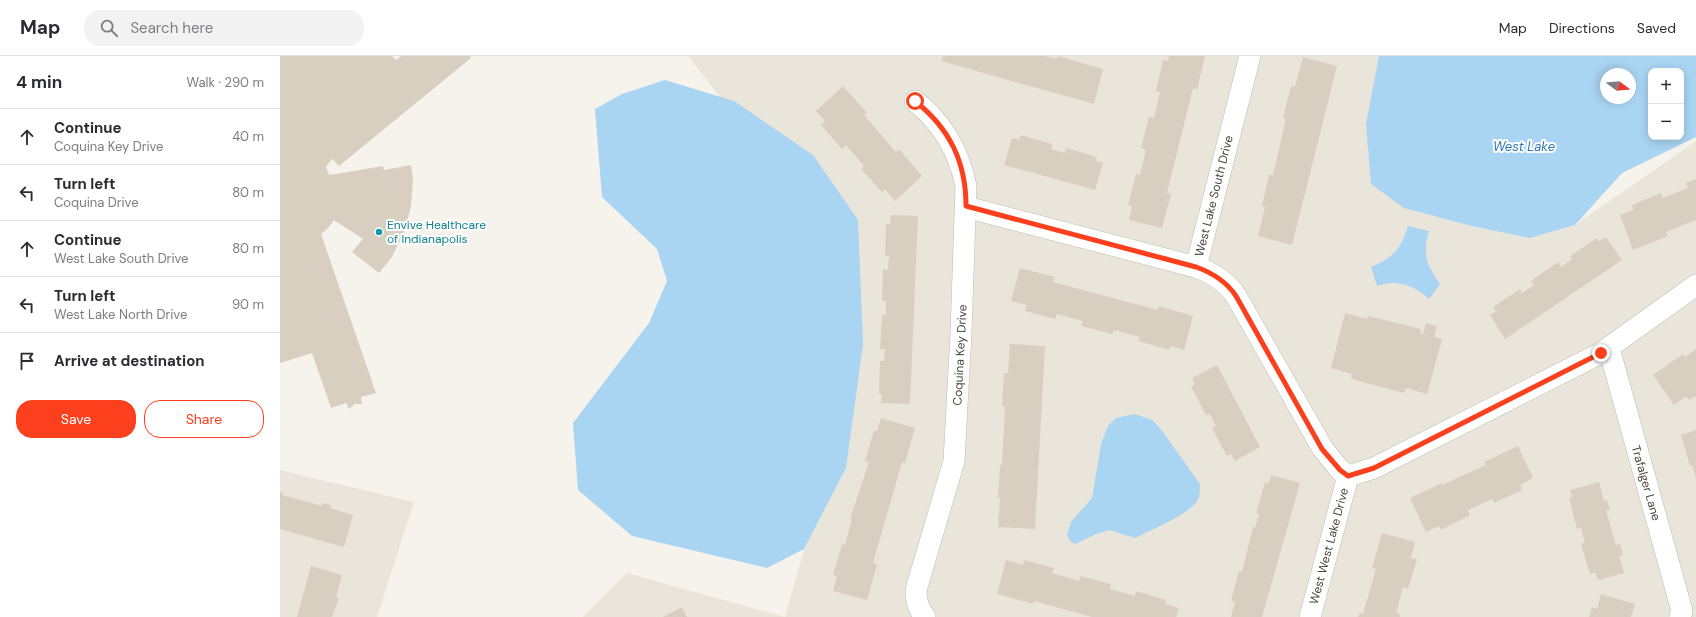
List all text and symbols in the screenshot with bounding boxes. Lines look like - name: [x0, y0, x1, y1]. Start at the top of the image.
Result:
- search box: [84, 10, 364, 46]
- text: Map: [20, 15, 60, 40]
- icon: search: [98, 17, 120, 39]
- text: Search here: [130, 18, 213, 38]
- text: Map: [1499, 19, 1527, 37]
- text: Directions: [1549, 19, 1615, 37]
- text: Saved: [1637, 19, 1676, 37]
- north arrow: [1600, 68, 1636, 104]
- map controls: [1648, 68, 1684, 140]
- button: +: [1648, 68, 1684, 104]
- text: 4 min: [16, 71, 62, 93]
- text: Walk · 290 m: [187, 74, 264, 91]
- route start: [906, 92, 924, 110]
- button: −: [1648, 104, 1684, 140]
- text: Continue: [54, 118, 122, 138]
- icon: ahead: [16, 126, 38, 148]
- text: 40 m: [232, 128, 264, 145]
- street label: West Lake South Drive: [1191, 134, 1237, 258]
- text: Coquina Key Drive: [54, 138, 164, 155]
- water label: West Lake: [1493, 138, 1555, 155]
- text: Turn left: [54, 174, 115, 194]
- icon: left: [16, 182, 38, 204]
- text: 80 m: [232, 184, 264, 201]
- text: Coquina Drive: [54, 194, 139, 211]
- place label: Envive Healthcare of Indianapolis: [387, 217, 486, 247]
- marker: Envive Healthcare of Indianapolis: [374, 227, 384, 237]
- text: Continue: [54, 230, 122, 250]
- icon: ahead: [16, 238, 38, 260]
- text: 80 m: [232, 240, 264, 257]
- text: West Lake South Drive: [54, 250, 188, 267]
- text: Turn left: [54, 286, 115, 306]
- icon: left: [16, 294, 38, 316]
- text: 90 m: [232, 296, 264, 313]
- street label: Coquina Key Drive: [949, 304, 971, 406]
- text: West Lake North Drive: [54, 306, 187, 323]
- route end: [1592, 344, 1610, 362]
- icon: arrive: [16, 350, 38, 372]
- text: Arrive at destination: [54, 351, 205, 371]
- button: Save: [16, 400, 136, 438]
- button: Share: [144, 400, 264, 438]
- street label: Trafalger Lane: [1628, 444, 1664, 523]
- street label: West West Lake Drive: [1306, 486, 1352, 606]

